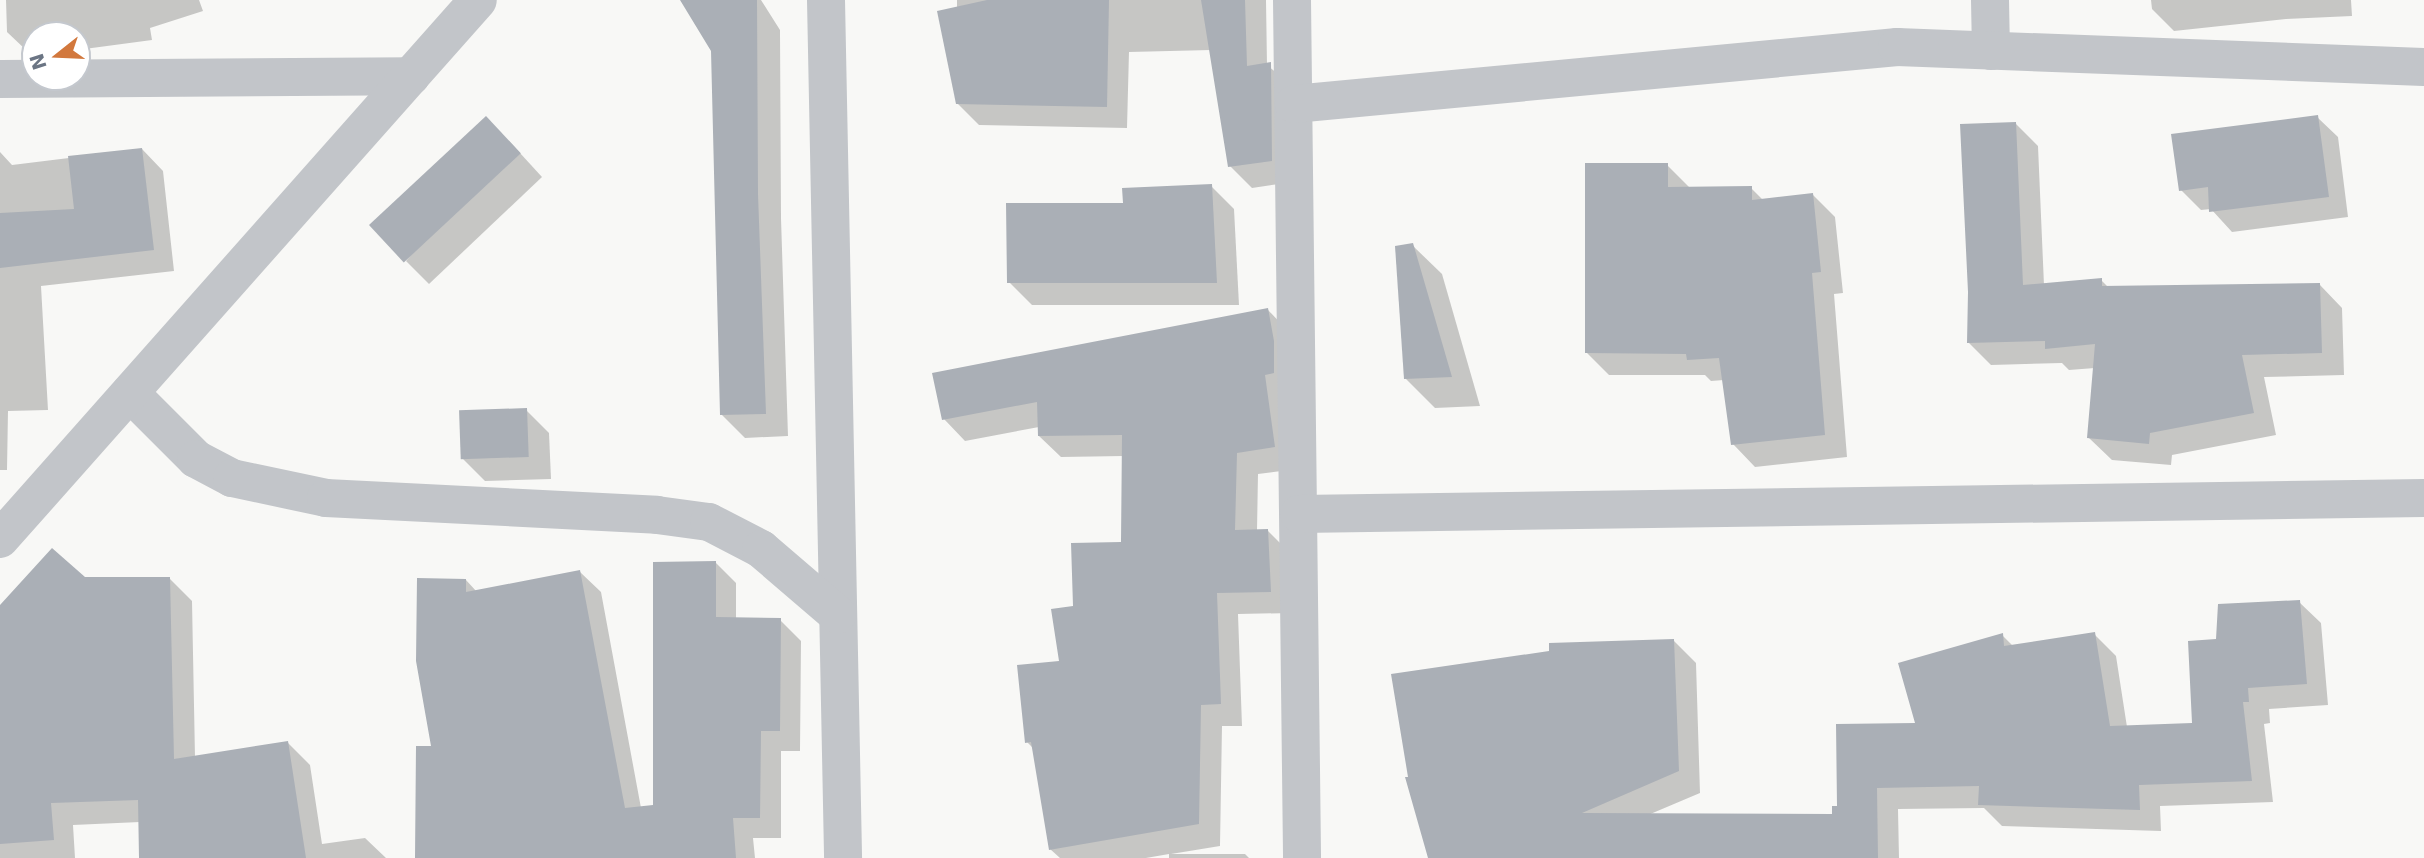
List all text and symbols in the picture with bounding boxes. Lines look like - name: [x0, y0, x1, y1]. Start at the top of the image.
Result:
- north arrow: [21, 21, 91, 91]
- text: N: [25, 51, 51, 73]

